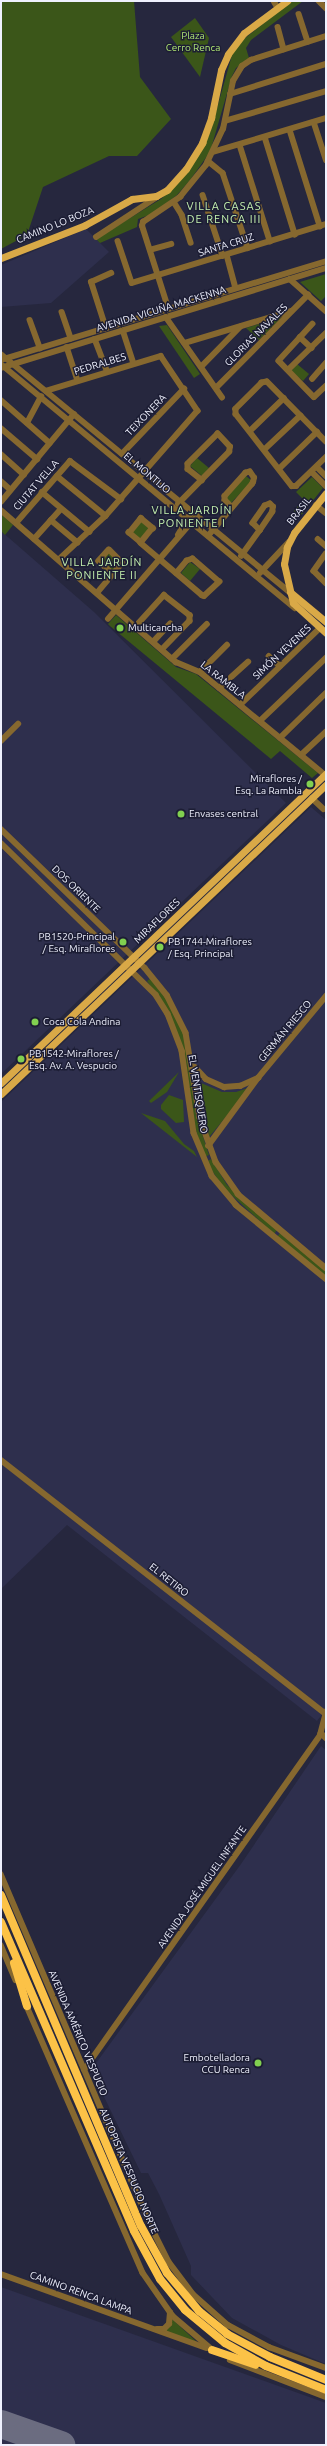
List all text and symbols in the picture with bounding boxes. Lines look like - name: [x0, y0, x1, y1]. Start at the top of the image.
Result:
- park label: Plaza Cerro Renca: [166, 29, 220, 52]
- district label: VILLA CASAS DE RENCA III: [186, 200, 262, 226]
- street label: CAMINO LO BOZA: [14, 204, 96, 246]
- street label: SANTA CRUZ: [197, 231, 255, 259]
- street label: AVENIDA VICUÑA MACKENNA: [95, 284, 227, 334]
- street label: GLORIAS NAVALES: [222, 301, 290, 369]
- street label: PEDRALBES: [72, 350, 128, 378]
- street label: TEIXONERA: [123, 392, 169, 438]
- street label: EL MONTIJO: [121, 450, 173, 496]
- street label: CIUTAT VELLA: [11, 457, 61, 513]
- street label: BRASIL: [284, 495, 314, 527]
- district label: VILLA JARDÍN PONIENTE I: [152, 504, 232, 530]
- district label: VILLA JARDÍN PONIENTE II: [62, 556, 142, 582]
- place label: Multicancha: [128, 622, 182, 634]
- street label: SIMÓN YEVENES: [250, 622, 314, 682]
- marker: Multicancha: [115, 623, 125, 633]
- street label: LA RAMBLA: [198, 659, 248, 701]
- place label: Miraflores / Esq. La Rambla: [235, 772, 302, 796]
- marker: Miraflores / Esq. La Rambla: [305, 779, 315, 789]
- place label: Envases central: [189, 808, 258, 820]
- marker: Envases central: [176, 809, 186, 819]
- street label: DOS ORIENTE: [49, 863, 103, 915]
- street label: MIRAFLORES: [132, 896, 182, 946]
- place label: PB1520-Principal / Esq. Miraflores: [39, 930, 115, 954]
- place label: PB1744-Miraflores / Esq. Principal: [168, 935, 252, 958]
- marker: PB1520-Principal / Esq. Miraflores: [118, 937, 128, 947]
- marker: PB1744-Miraflores / Esq. Principal: [155, 942, 165, 952]
- street label: GERMÁN RIESCO: [256, 998, 314, 1064]
- place label: Coca Cola Andina: [43, 1016, 120, 1028]
- marker: Coca Cola Andina: [30, 1017, 40, 1027]
- place label: PB1542-Miraflores / Esq. Av. A. Vespucio: [29, 1047, 119, 1070]
- marker: PB1542-Miraflores / Esq. Av. A. Vespucio: [16, 1054, 26, 1064]
- street label: EL VENTISQUERO: [186, 1054, 210, 1134]
- street label: EL RETIRO: [147, 1561, 191, 1599]
- street label: AVENIDA JOSÉ MIGUEL INFANTE: [155, 1824, 249, 1950]
- street label: AVENIDA AMÉRICO VESPUCIO: [46, 1968, 110, 2098]
- place label: Embotelladora CCU Renca: [184, 2051, 250, 2074]
- marker: Embotelladora CCU Renca: [253, 2058, 263, 2068]
- street label: AUTOPISTA VESPUCIO NORTE: [97, 2106, 161, 2236]
- street label: CAMINO RENCA LAMPA: [28, 2269, 134, 2317]

